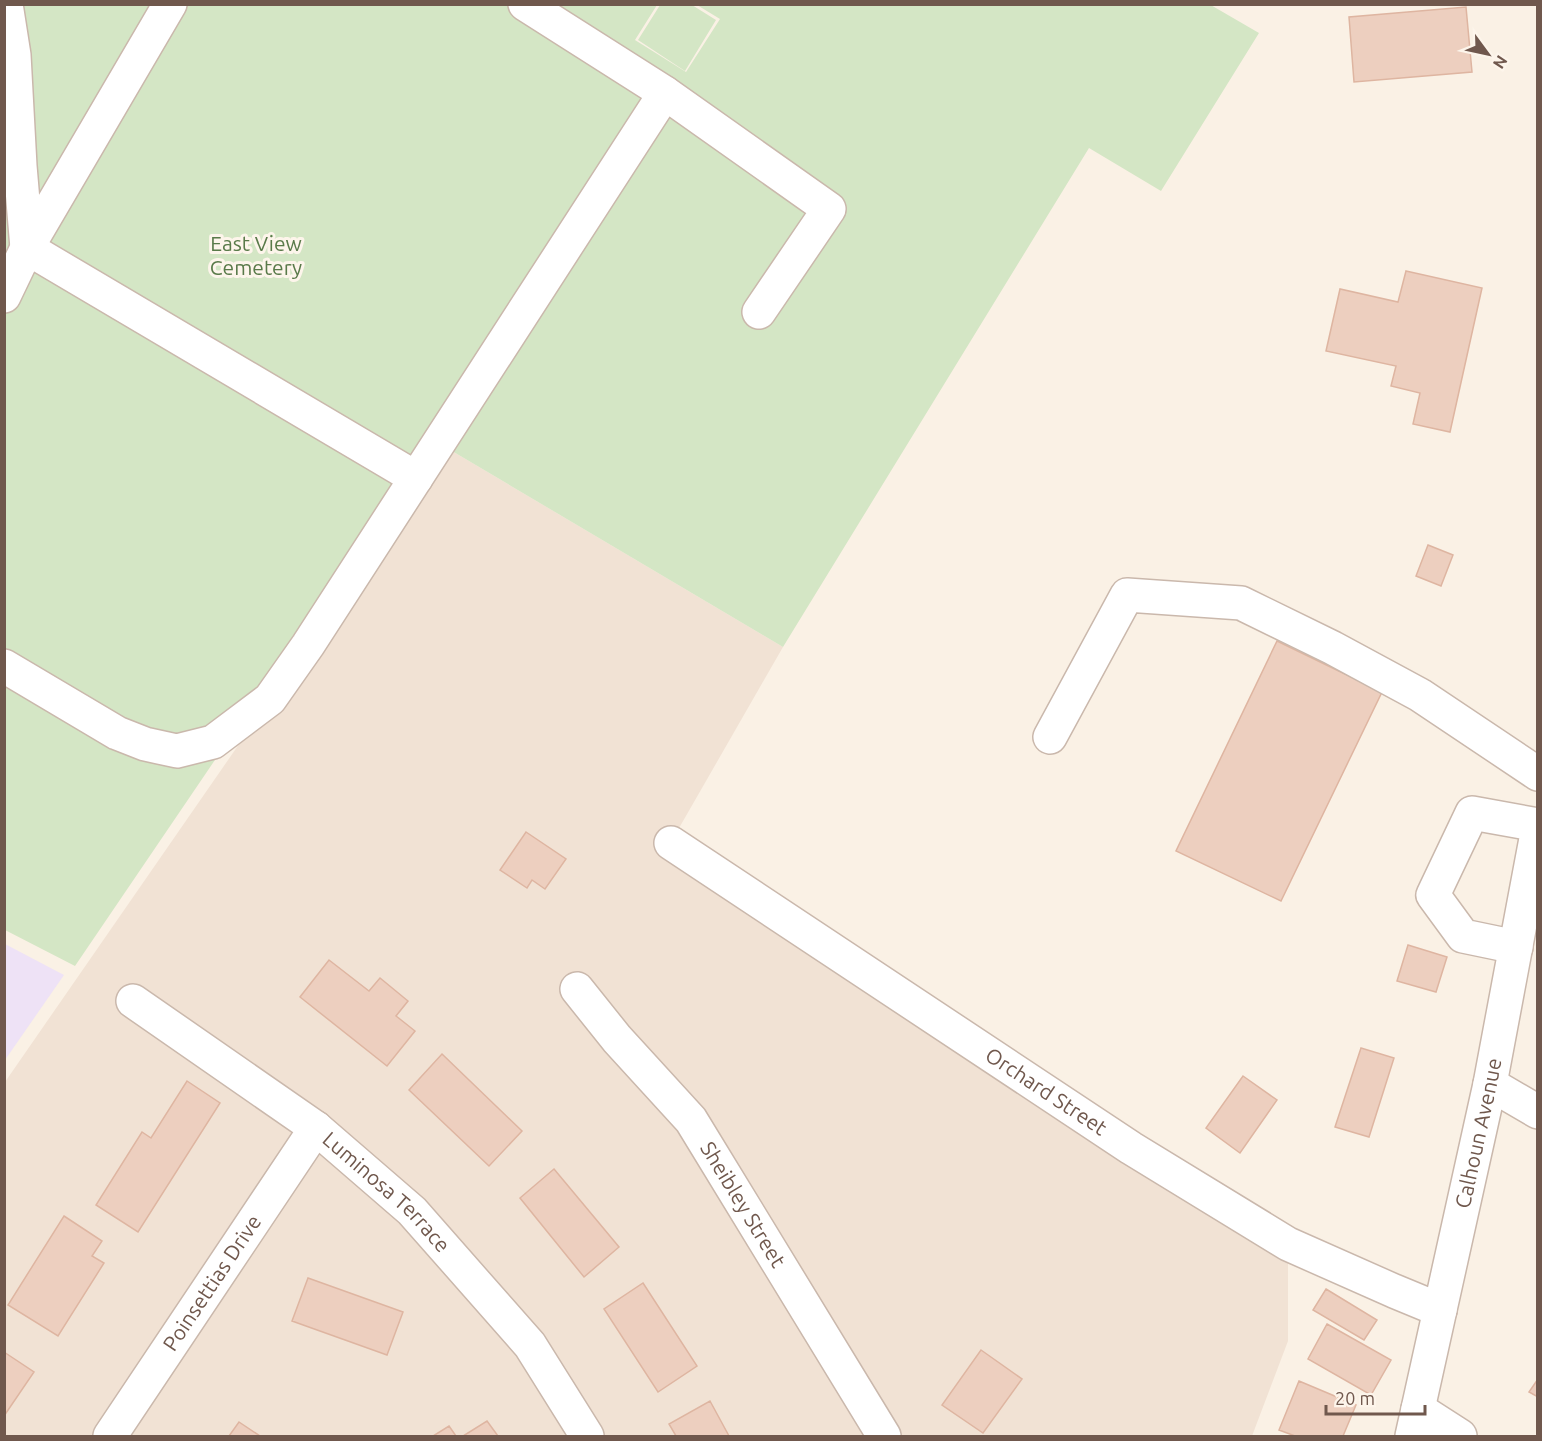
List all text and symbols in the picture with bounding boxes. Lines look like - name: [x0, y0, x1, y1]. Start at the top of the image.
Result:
- north arrow: [1458, 24, 1518, 84]
- text: N: [1490, 52, 1511, 72]
- park label: East View Cemetery: [210, 231, 302, 279]
- street label: Orchard Street: [981, 1042, 1112, 1140]
- street label: Calhoun Avenue: [1450, 1056, 1506, 1210]
- street label: Luminosa Terrace: [318, 1126, 455, 1257]
- street label: Sheibley Street: [696, 1137, 791, 1271]
- street label: Poinsettias Drive: [157, 1210, 265, 1355]
- scale bar: [1326, 1378, 1425, 1416]
- text: 20 m: [1335, 1388, 1375, 1408]

